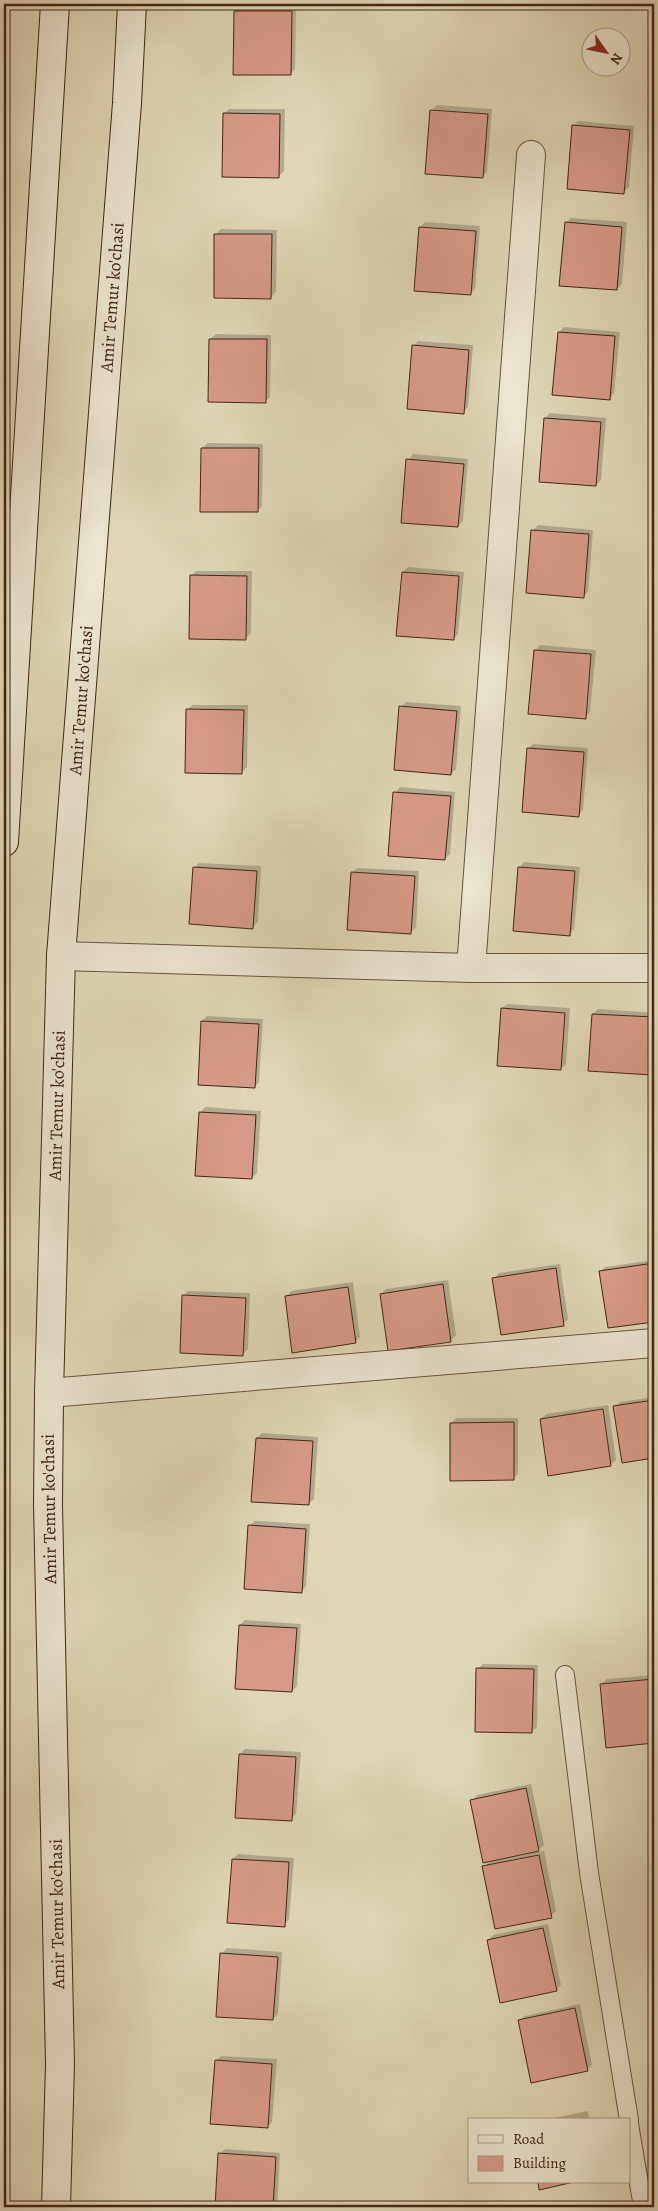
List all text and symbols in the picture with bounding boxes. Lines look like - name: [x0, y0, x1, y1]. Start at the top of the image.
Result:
- north arrow: [580, 28, 630, 78]
- text: N: [606, 49, 627, 68]
- street label: Amir Temur ko'chasi: [94, 221, 130, 374]
- street label: Amir Temur ko'chasi: [63, 624, 99, 777]
- street label: Amir Temur ko'chasi: [43, 1030, 71, 1182]
- street label: Amir Temur ko'chasi: [36, 1434, 62, 1585]
- street label: Amir Temur ko'chasi: [44, 1839, 70, 1990]
- legend: [468, 2118, 630, 2184]
- text: Road: [513, 2129, 545, 2149]
- text: Building: [513, 2153, 566, 2173]

